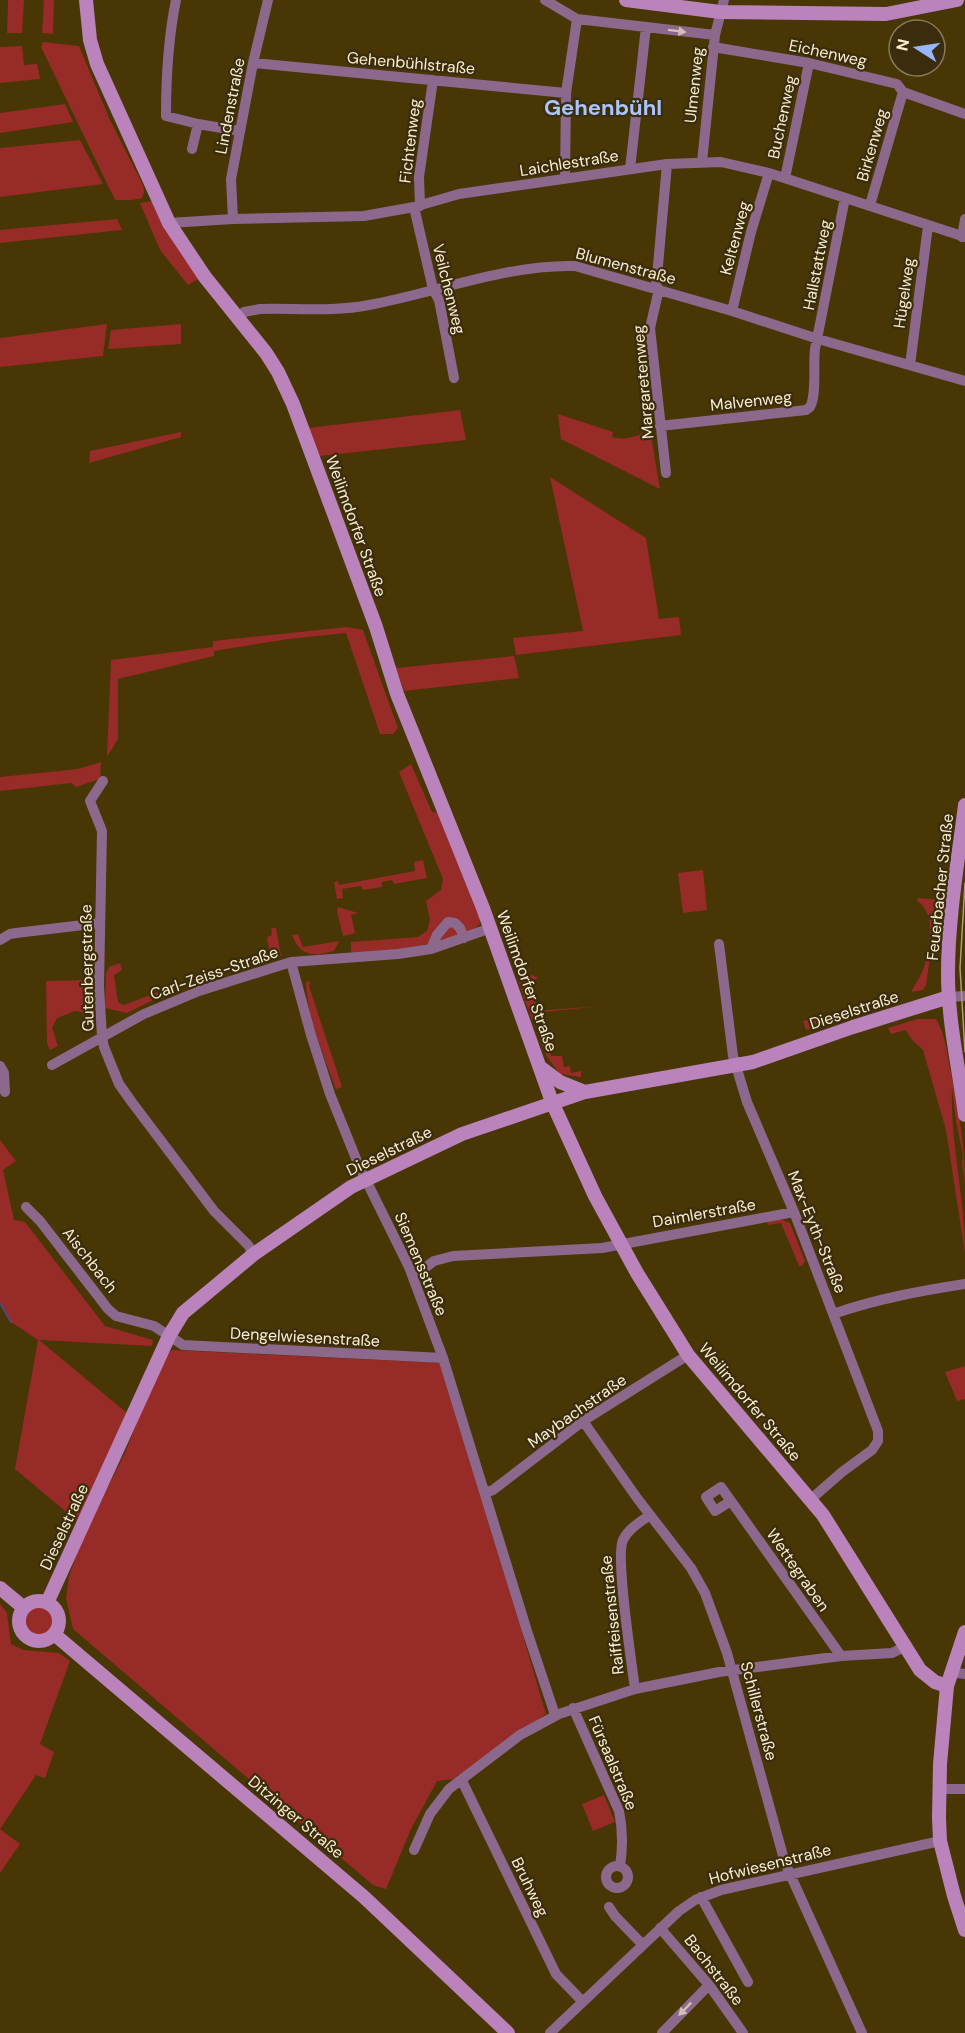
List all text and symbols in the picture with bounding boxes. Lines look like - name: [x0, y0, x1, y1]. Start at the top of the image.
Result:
- north arrow: [887, 18, 947, 78]
- one-way arrow: [667, 26, 686, 35]
- street label: Eichenweg: [787, 34, 869, 72]
- text: N: [891, 37, 914, 53]
- street label: Ulmenweg: [680, 46, 708, 124]
- street label: Gehenbühlstraße: [346, 47, 476, 79]
- street label: Lindenstraße: [210, 56, 250, 156]
- street label: Buchenweg: [763, 73, 801, 161]
- district label: Gehenbühl: [544, 93, 662, 122]
- street label: Fichtenweg: [394, 97, 426, 184]
- street label: Birkenweg: [852, 106, 892, 184]
- street label: Laichlestraße: [518, 145, 620, 181]
- street label: Keltenweg: [715, 199, 755, 277]
- street label: Hallstattweg: [798, 218, 836, 312]
- street label: Veilchenweg: [428, 242, 470, 337]
- street label: Blumenstraße: [574, 243, 678, 289]
- street label: Hügelweg: [889, 256, 919, 330]
- street label: Margaretenweg: [628, 324, 658, 440]
- street label: Malvenweg: [709, 386, 793, 416]
- street label: Weilimdorfer Straße: [321, 453, 391, 599]
- street label: Feuerbacher Straße: [922, 813, 958, 961]
- street label: Gutenbergstraße: [75, 904, 99, 1032]
- street label: Weilimdorfer Straße: [492, 908, 562, 1054]
- street label: Carl-Zeiss-Straße: [147, 941, 281, 1005]
- street label: Dieselstraße: [807, 986, 901, 1034]
- street label: Dieselstraße: [343, 1121, 435, 1181]
- street label: Max-Eyth-Straße: [783, 1168, 851, 1296]
- street label: Daimlerstraße: [651, 1194, 757, 1232]
- street label: Siemensstraße: [390, 1209, 452, 1319]
- street label: Aischbach: [58, 1223, 122, 1297]
- street label: Dengelwiesenstraße: [230, 1323, 380, 1351]
- street label: Weilimdorfer Straße: [694, 1338, 806, 1466]
- street label: Maybachstraße: [524, 1369, 630, 1453]
- street label: Dieselstraße: [35, 1481, 93, 1573]
- street label: Wettegraben: [762, 1524, 834, 1616]
- street label: Raiffeisenstraße: [595, 1554, 629, 1676]
- street label: Schillerstraße: [736, 1659, 782, 1763]
- street label: Fürsaalstraße: [584, 1713, 642, 1813]
- street label: Ditzinger Straße: [244, 1771, 348, 1863]
- street label: Hofwiesenstraße: [707, 1839, 833, 1889]
- street label: Bruhweg: [507, 1854, 553, 1920]
- street label: Bachstraße: [680, 1930, 748, 2010]
- one-way arrow: [679, 2001, 693, 2015]

